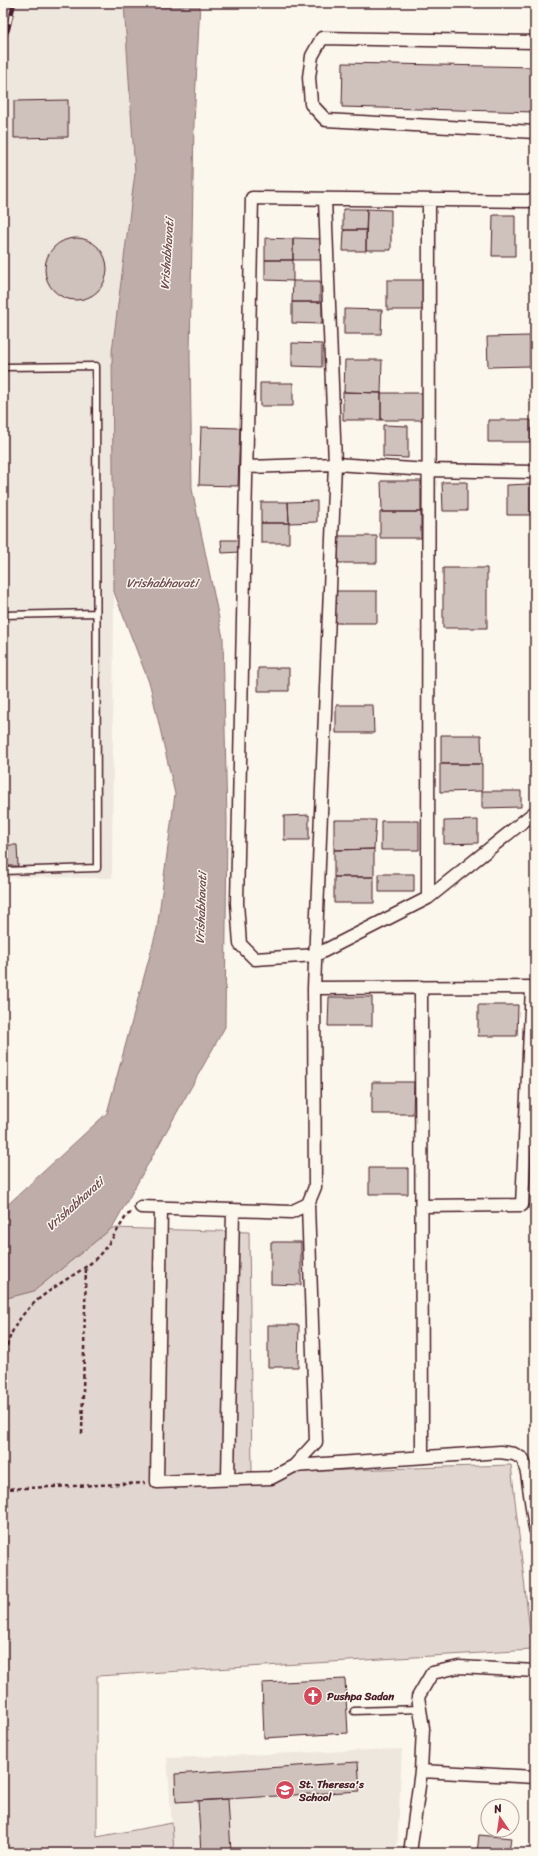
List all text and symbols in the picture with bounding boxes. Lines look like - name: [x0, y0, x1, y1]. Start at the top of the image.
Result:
- water label: Vrishabhavati: [154, 215, 181, 290]
- water label: Vrishabhavati: [126, 572, 200, 594]
- water label: Vrishabhavati: [189, 869, 213, 944]
- water label: Vrishabhavati: [41, 1170, 111, 1236]
- church icon: Pushpa Sadan: [302, 1685, 324, 1707]
- place label: Pushpa Sadan: [327, 1687, 394, 1706]
- place label: St. Theresa's School: [298, 1775, 365, 1807]
- school or university icon: St. Theresa's School: [274, 1779, 296, 1801]
- north arrow: [480, 1798, 520, 1838]
- text: N: [491, 1799, 504, 1819]

